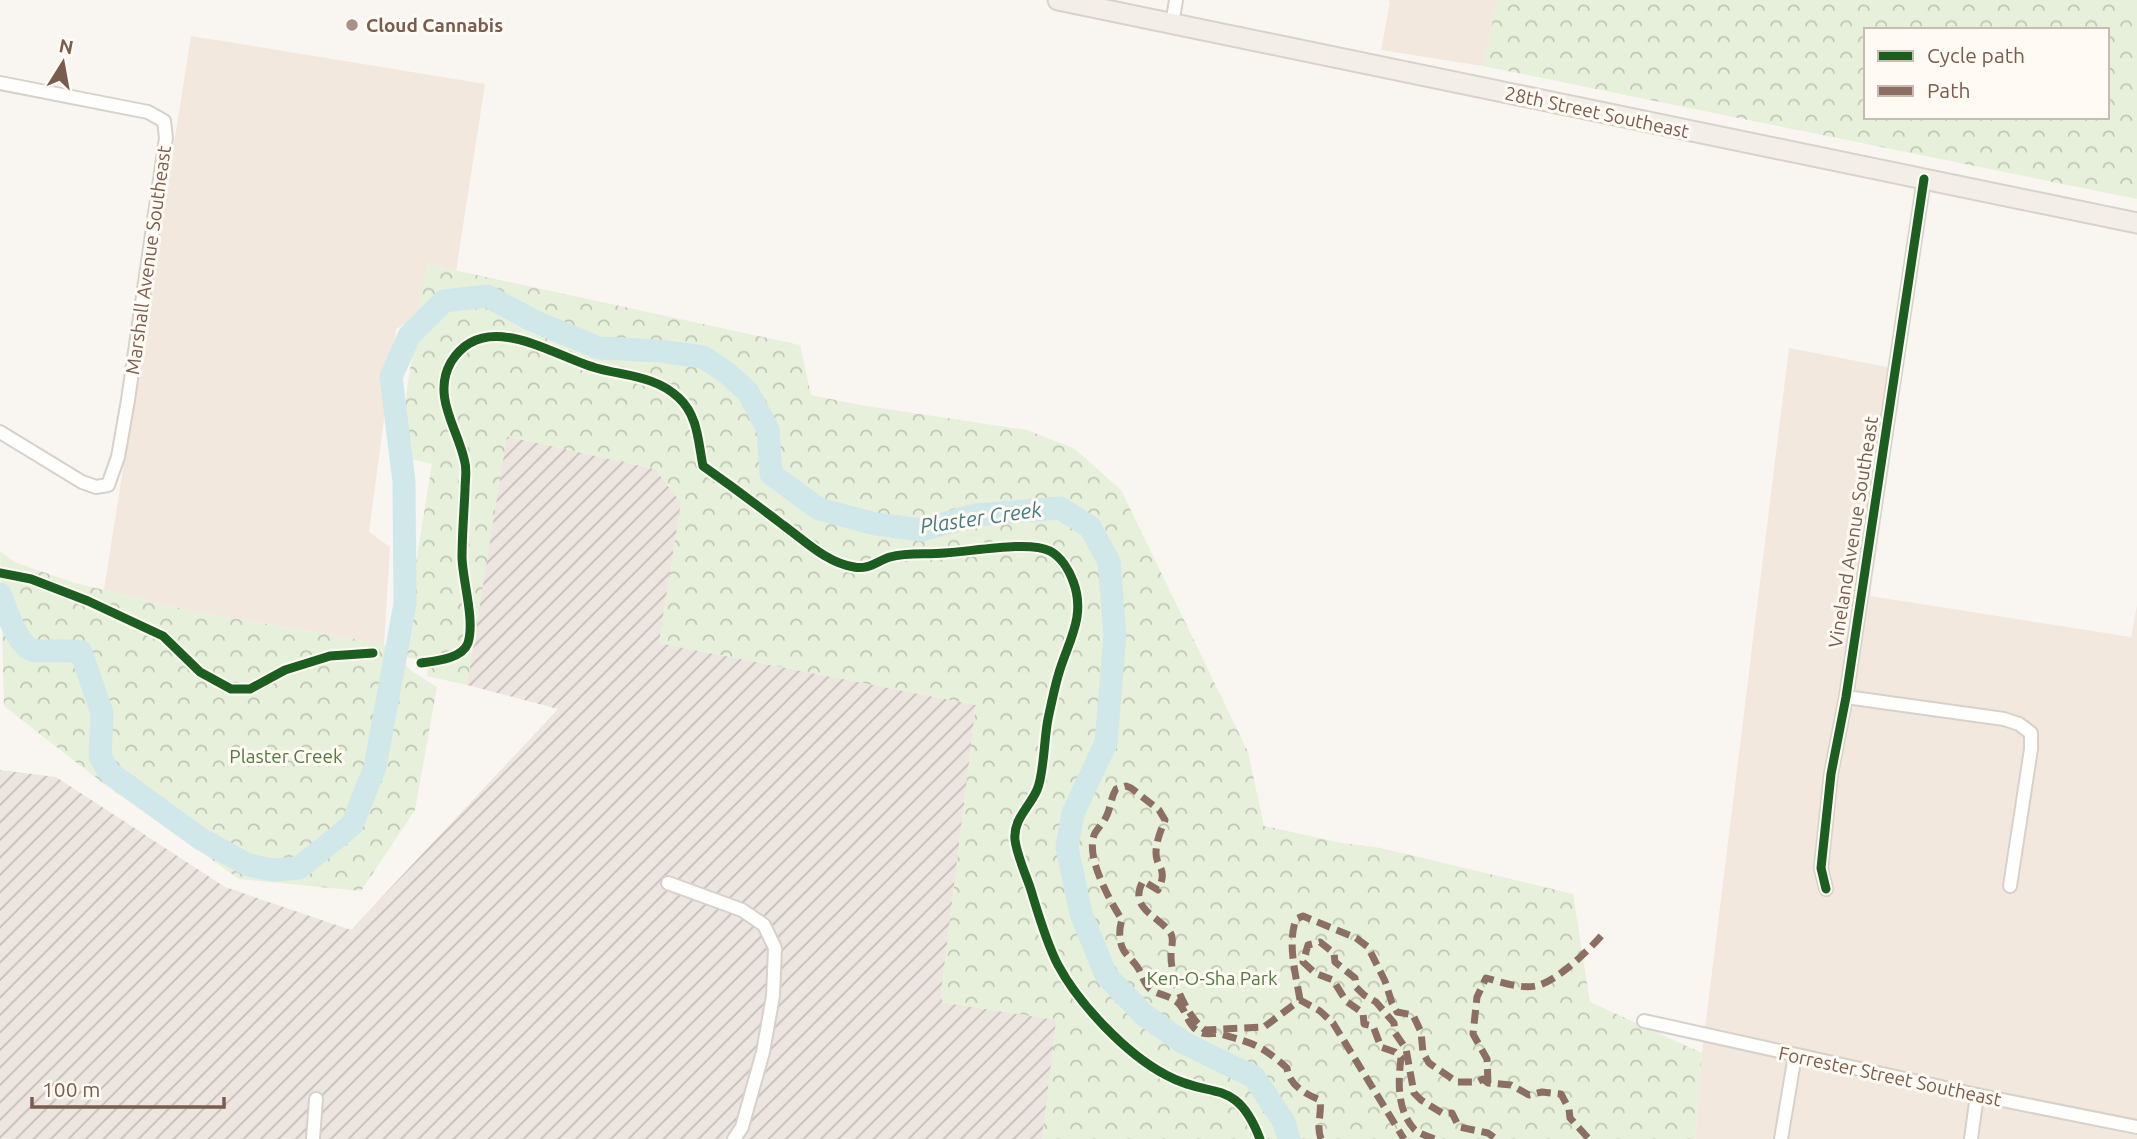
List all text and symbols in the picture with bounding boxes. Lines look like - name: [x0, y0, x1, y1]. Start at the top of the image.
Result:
- place label: Cloud Cannabis: [366, 14, 503, 36]
- marker: Cloud Cannabis: [344, 17, 360, 33]
- north arrow: [28, 28, 98, 98]
- legend: [1864, 28, 2109, 119]
- text: N: [57, 34, 75, 58]
- text: Cycle path: [1927, 43, 2025, 67]
- text: Path: [1927, 78, 1970, 102]
- street label: 28th Street Southeast: [1503, 82, 1692, 142]
- street label: Marshall Avenue Southeast: [121, 143, 175, 376]
- street label: Vineland Avenue Southeast: [1824, 414, 1882, 649]
- water label: Plaster Creek: [918, 497, 1044, 537]
- park label: Plaster Creek: [229, 745, 343, 767]
- park label: Ken-O-Sha Park: [1146, 967, 1278, 989]
- street label: Forrester Street Southeast: [1777, 1042, 2004, 1110]
- scale bar: [32, 1066, 224, 1110]
- text: 100 m: [42, 1077, 100, 1101]

